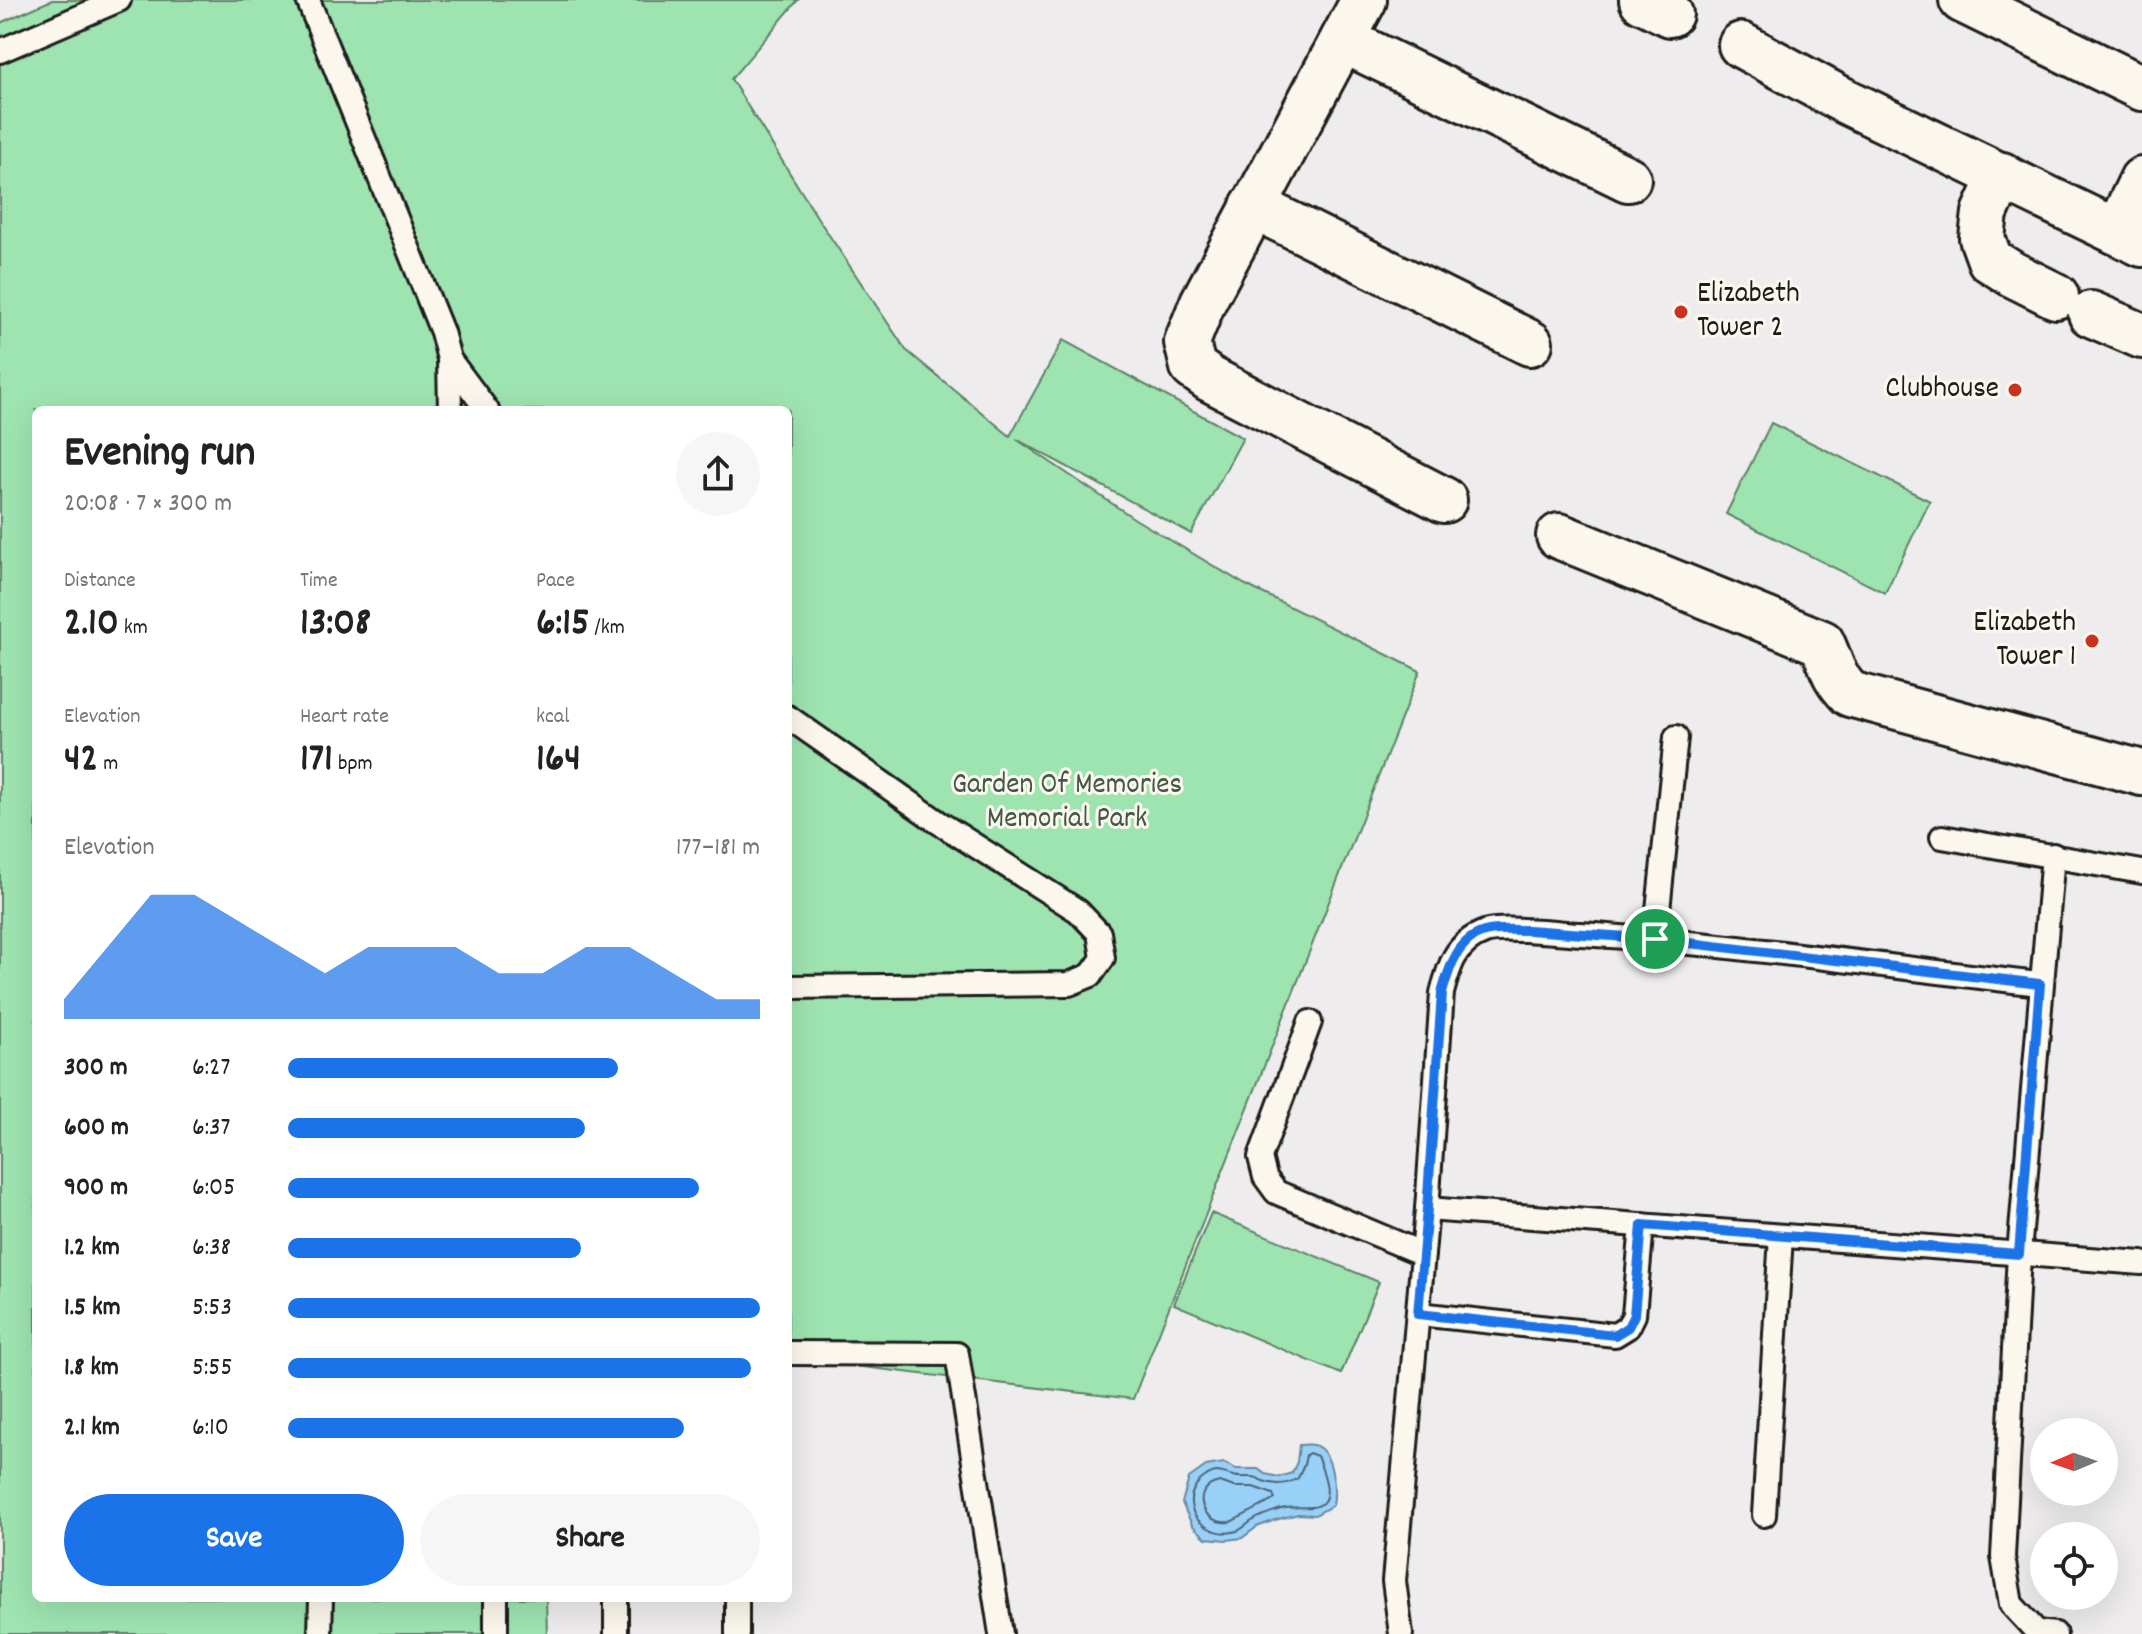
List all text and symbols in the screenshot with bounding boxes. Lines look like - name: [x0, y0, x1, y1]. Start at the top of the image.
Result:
- place label: Elizabeth Tower 2: [1697, 274, 1800, 351]
- marker: Elizabeth Tower 2: [1672, 303, 1690, 321]
- place label: Clubhouse: [1885, 369, 1999, 412]
- marker: Clubhouse: [2006, 381, 2024, 399]
- text: Evening run: [64, 424, 255, 487]
- button: share: [676, 432, 760, 516]
- text: 20:08 · 7 × 300 m: [64, 486, 232, 523]
- text: Distance: [64, 566, 136, 597]
- text: Time: [300, 566, 338, 597]
- text: Pace: [536, 566, 575, 597]
- text: 2.10: [64, 597, 119, 654]
- text: 13:08: [300, 597, 371, 654]
- text: 6:15: [536, 597, 590, 654]
- place label: Elizabeth Tower 1: [1973, 603, 2076, 680]
- text: km: [119, 613, 148, 644]
- text: /km: [590, 613, 625, 644]
- marker: Elizabeth Tower 1: [2083, 632, 2101, 650]
- text: Elevation: [64, 702, 141, 733]
- text: Heart rate: [300, 702, 389, 733]
- text: kcal: [536, 702, 569, 733]
- text: 42: [64, 733, 98, 790]
- text: 171: [300, 733, 333, 790]
- text: 164: [536, 733, 581, 790]
- text: m: [98, 749, 118, 780]
- text: bpm: [333, 749, 373, 780]
- park label: Garden Of Memories Memorial Park: [952, 765, 1182, 842]
- text: Elevation: [64, 830, 154, 867]
- text: 177–181 m: [676, 830, 760, 867]
- pin: [1621, 905, 1689, 973]
- icon: arrive: [1633, 917, 1677, 961]
- text: 300 m: [64, 1050, 128, 1087]
- text: 6:27: [192, 1050, 230, 1087]
- text: 600 m: [64, 1110, 129, 1147]
- text: 6:37: [192, 1110, 231, 1147]
- text: 900 m: [64, 1170, 128, 1207]
- text: 6:05: [192, 1170, 235, 1207]
- text: 1.2 km: [64, 1230, 120, 1267]
- text: 6:38: [192, 1230, 231, 1267]
- text: 1.5 km: [64, 1290, 121, 1327]
- text: 5:53: [192, 1290, 232, 1327]
- text: 1.8 km: [64, 1350, 119, 1387]
- text: 5:55: [192, 1350, 232, 1387]
- text: 2.1 km: [64, 1410, 120, 1447]
- text: 6:10: [192, 1410, 229, 1447]
- north arrow: [2030, 1418, 2118, 1506]
- map controls: [2030, 1418, 2118, 1610]
- button: Save: [64, 1494, 404, 1586]
- button: Share: [420, 1494, 760, 1586]
- button: locate: [2030, 1522, 2118, 1610]

